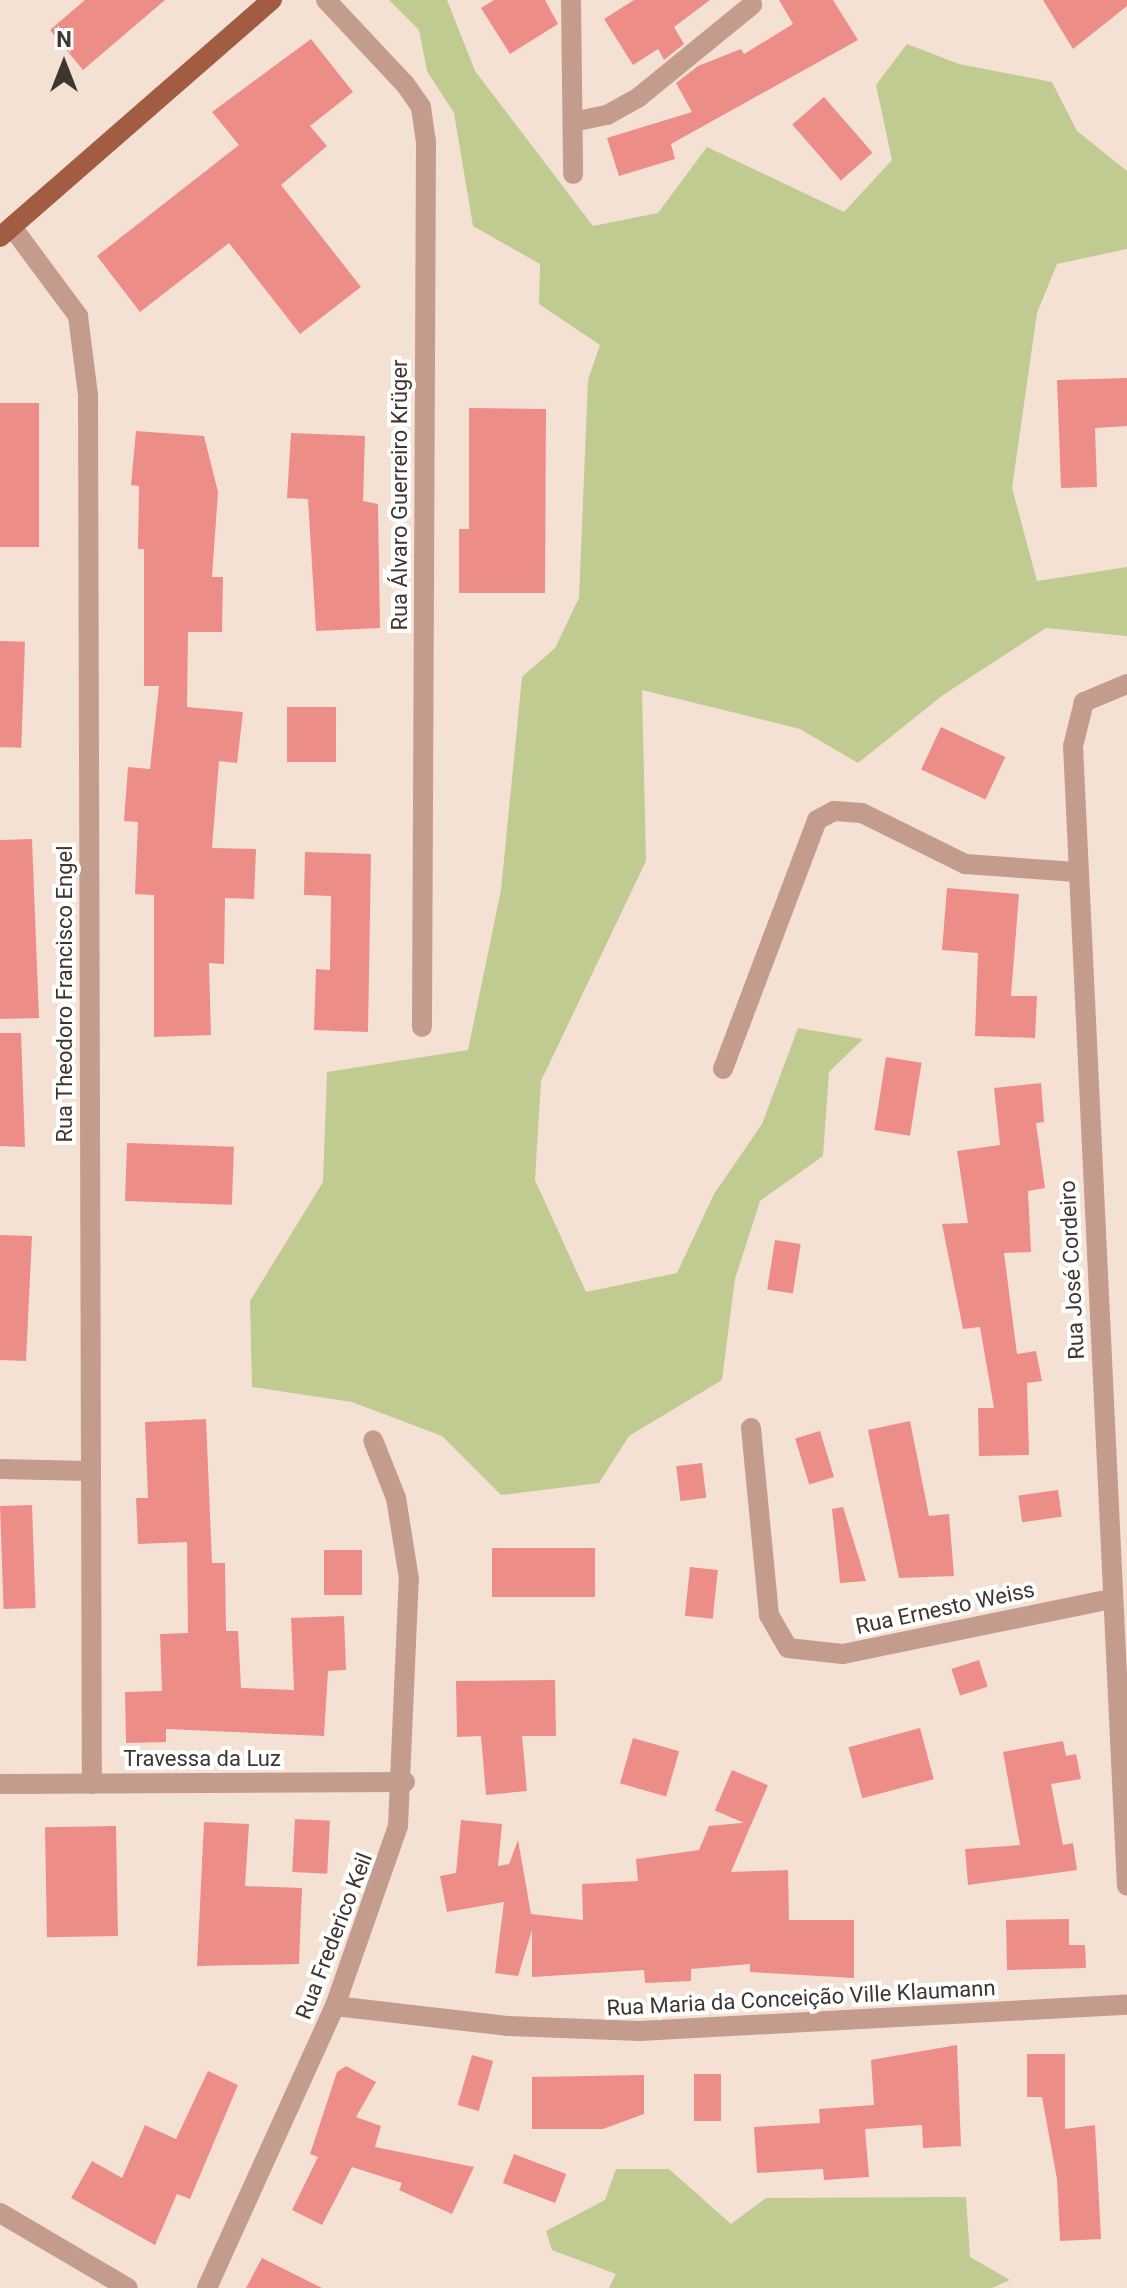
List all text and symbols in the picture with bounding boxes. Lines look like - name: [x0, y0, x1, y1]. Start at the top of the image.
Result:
- north arrow: [24, 24, 104, 104]
- text: N: [56, 27, 72, 52]
- street label: Rua Álvaro Guerreiro Krüger: [387, 359, 413, 631]
- street label: Rua Theodoro Francisco Engel: [52, 845, 78, 1143]
- street label: Rua José Cordeiro: [1054, 1180, 1090, 1360]
- street label: Rua Ernesto Weiss: [853, 1576, 1037, 1640]
- street label: Travessa da Luz: [123, 1746, 281, 1772]
- street label: Rua Frederico Keil: [290, 1849, 378, 2023]
- street label: Rua Maria da Conceição Ville Klaumann: [606, 1975, 996, 2021]

